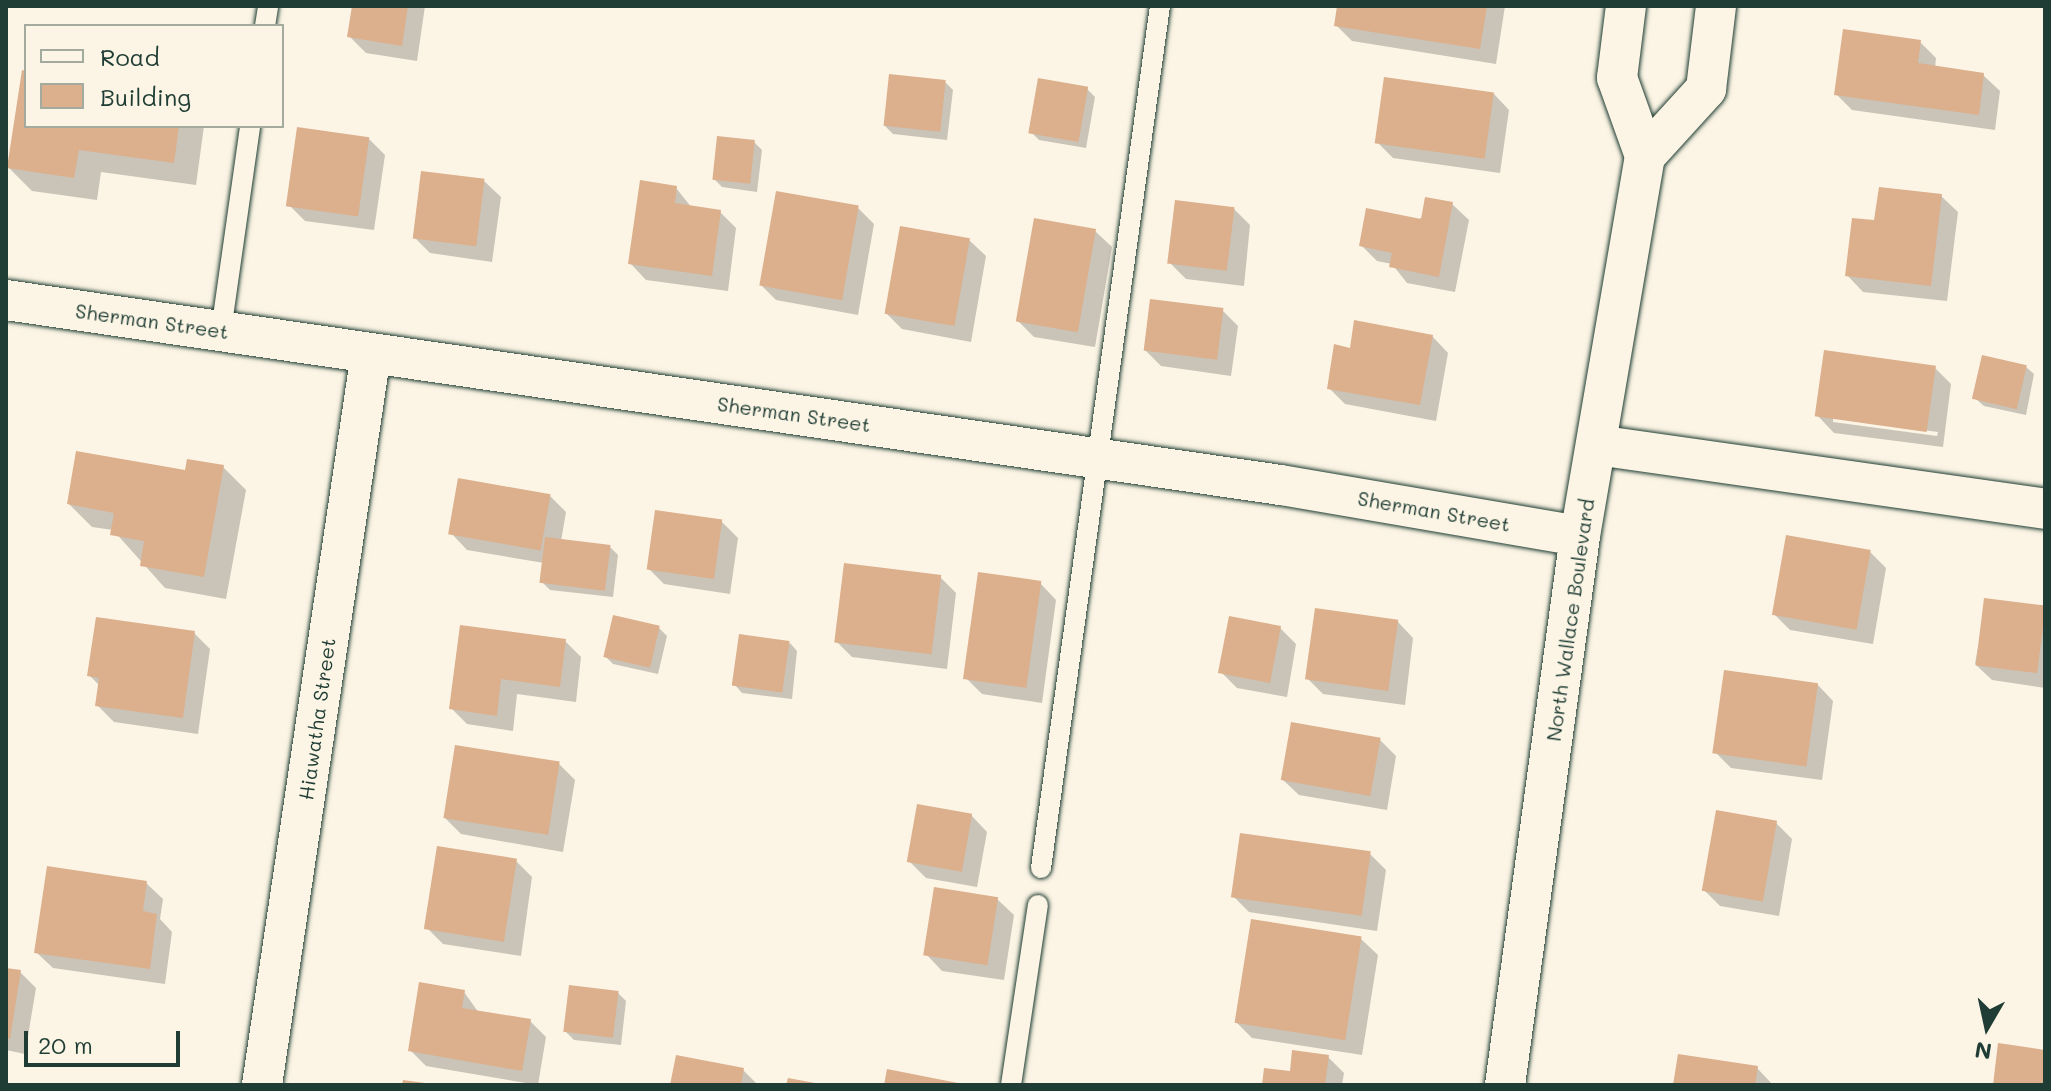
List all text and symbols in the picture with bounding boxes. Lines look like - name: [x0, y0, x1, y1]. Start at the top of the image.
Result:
- legend: [24, 24, 284, 128]
- text: Road: [100, 41, 160, 72]
- text: Building: [100, 81, 191, 112]
- street label: Sherman Street: [74, 298, 230, 344]
- street label: Sherman Street: [716, 391, 872, 437]
- street label: Sherman Street: [1356, 486, 1512, 536]
- street label: North Wallace Boulevard: [1541, 497, 1599, 743]
- street label: Hiawatha Street: [294, 636, 340, 802]
- north arrow: [1947, 987, 2027, 1067]
- scale bar: [28, 1015, 184, 1065]
- text: 20 m: [38, 1029, 93, 1060]
- text: N: [1973, 1036, 1994, 1067]

